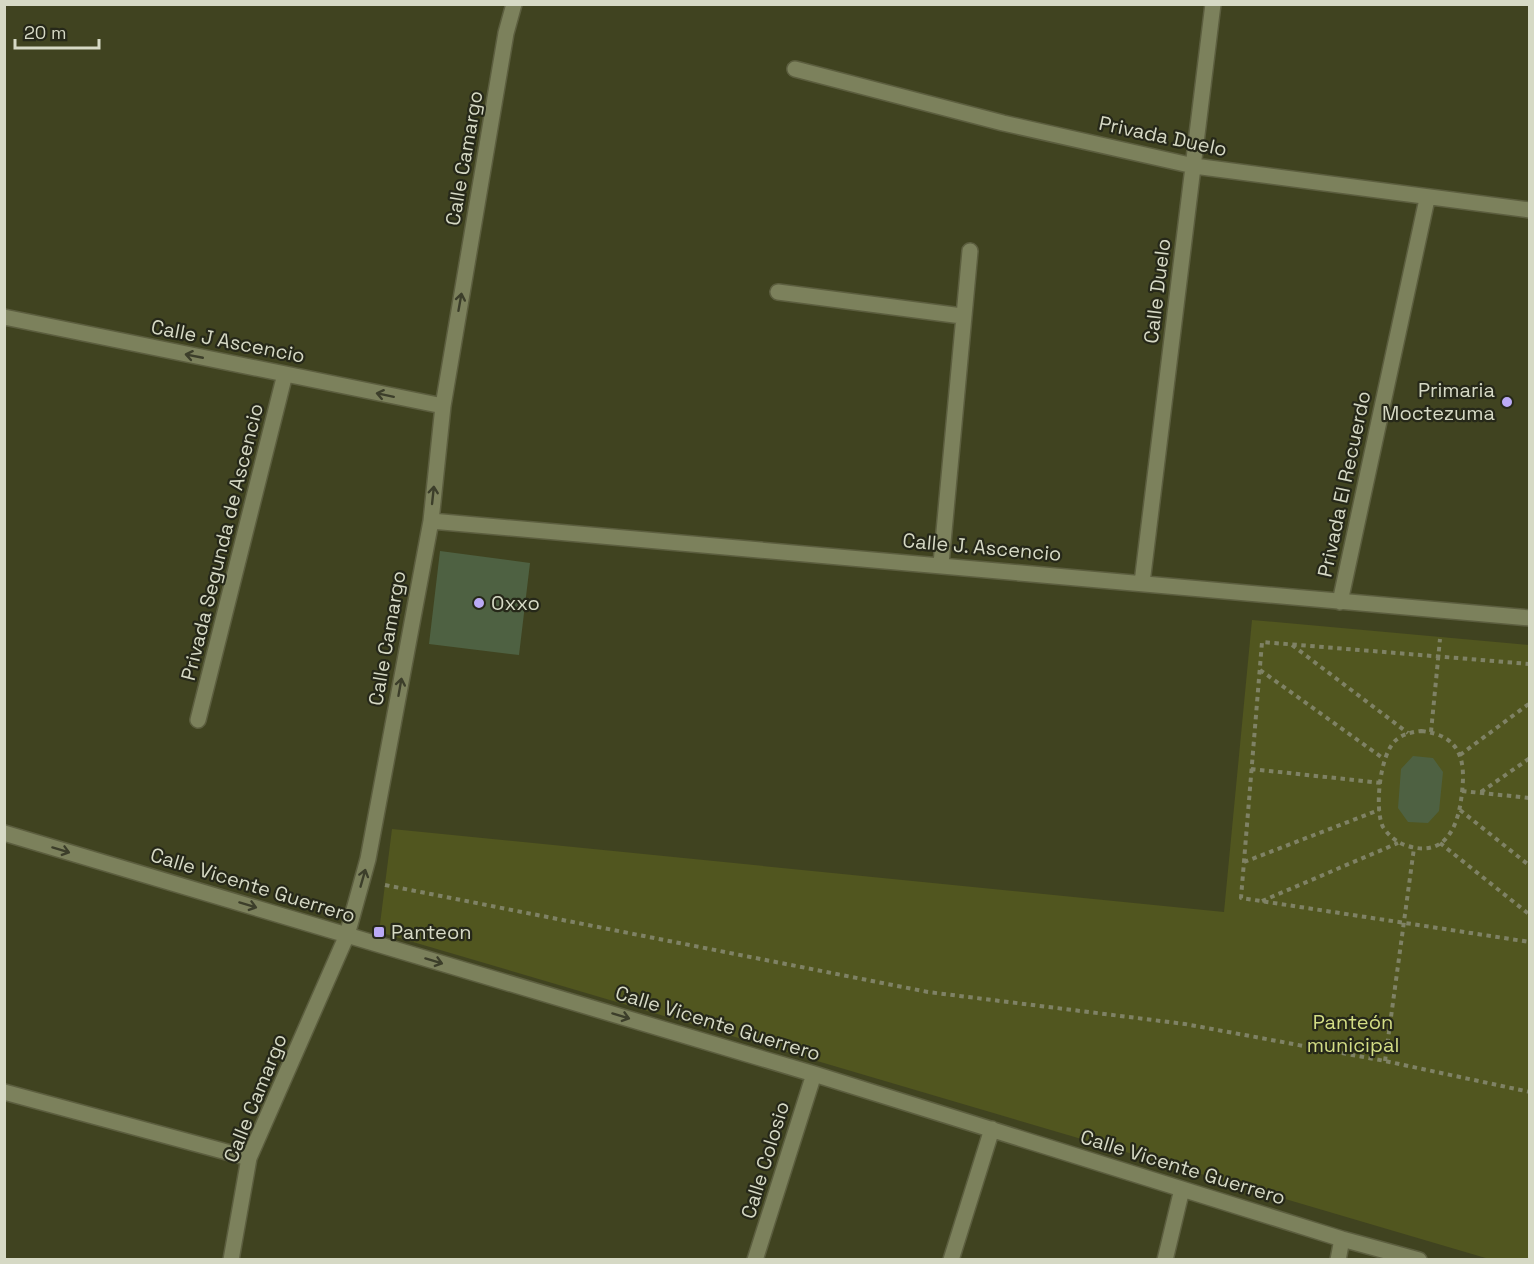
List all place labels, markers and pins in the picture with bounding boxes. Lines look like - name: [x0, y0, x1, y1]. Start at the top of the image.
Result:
- place label: Primaria Moctezuma: [1382, 377, 1495, 426]
- marker: Primaria Moctezuma: [1500, 395, 1514, 409]
- place label: Oxxo: [491, 590, 540, 616]
- marker: Oxxo: [472, 596, 486, 610]
- place label: Panteon: [391, 919, 472, 945]
- marker: Panteon: [372, 925, 386, 939]

